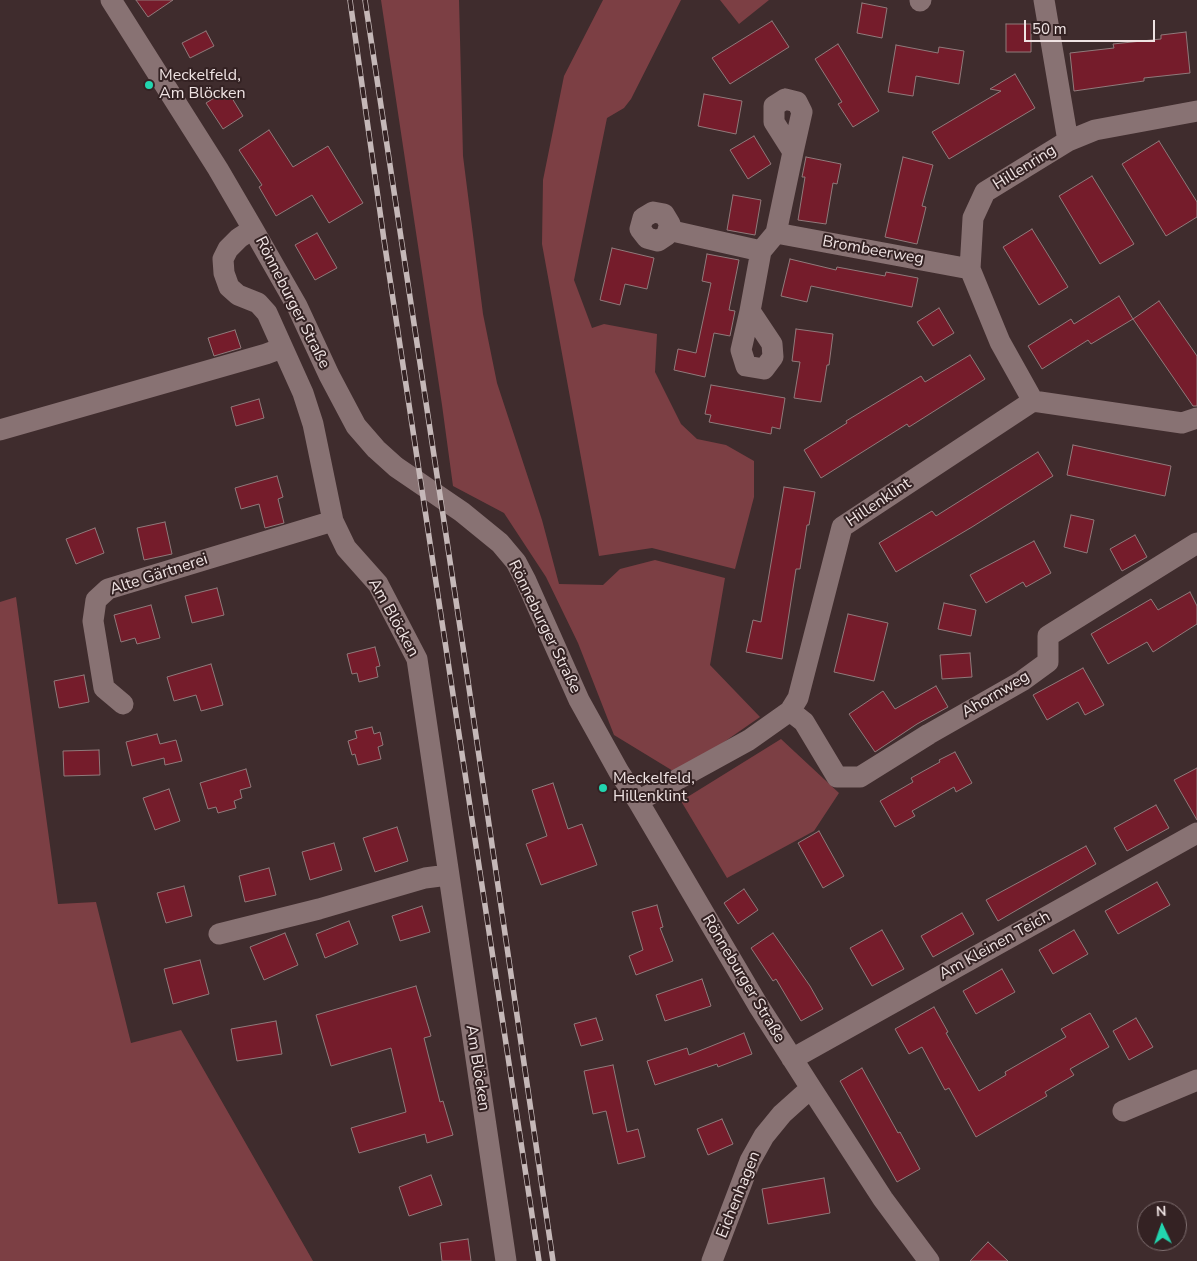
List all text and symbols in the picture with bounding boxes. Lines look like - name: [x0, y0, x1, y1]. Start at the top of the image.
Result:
- scale bar: [1027, 10, 1158, 42]
- text: 50 m: [1032, 19, 1067, 39]
- place label: Meckelfeld, Am Blöcken: [159, 66, 246, 104]
- marker: Meckelfeld, Am Blöcken: [143, 79, 155, 91]
- street label: Hillenring: [990, 141, 1060, 195]
- street label: Brombeerweg: [821, 233, 925, 269]
- street label: Rönneburger Straße: [250, 234, 334, 372]
- street label: Hillenklint: [843, 474, 915, 532]
- street label: Alte Gärtnerei: [108, 550, 210, 600]
- street label: Rönneburger Straße: [503, 557, 585, 697]
- street label: Am Blöcken: [364, 575, 422, 661]
- street label: Ahornweg: [959, 667, 1033, 723]
- place label: Meckelfeld, Hillenklint: [613, 769, 695, 807]
- marker: Meckelfeld, Hillenklint: [597, 782, 609, 794]
- street label: Am Kleinen Teich: [936, 907, 1054, 985]
- street label: Rönneburger Straße: [697, 912, 789, 1046]
- street label: Am Blöcken: [461, 1024, 493, 1112]
- street label: Eichenhagen: [713, 1149, 765, 1241]
- north arrow: [1137, 1201, 1187, 1251]
- text: N: [1156, 1202, 1167, 1221]

